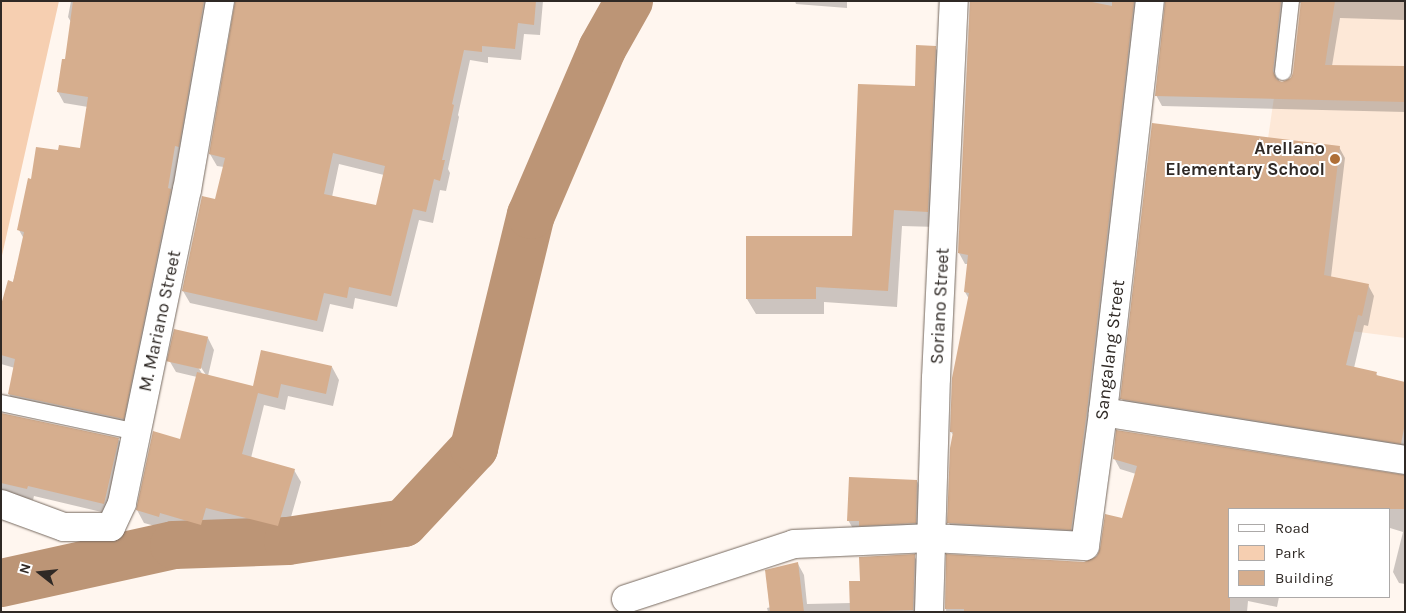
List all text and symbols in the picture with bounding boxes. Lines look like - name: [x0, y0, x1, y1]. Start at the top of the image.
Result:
- place label: Arellano Elementary School: [1165, 138, 1325, 180]
- marker: Arellano Elementary School: [1329, 153, 1341, 165]
- street label: Soriano Street: [926, 247, 954, 365]
- street label: M. Mariano Street: [134, 248, 186, 394]
- street label: Sangalang Street: [1091, 279, 1129, 421]
- legend: [1228, 508, 1391, 598]
- text: Road: [1275, 519, 1310, 537]
- text: Park: [1275, 544, 1305, 562]
- north arrow: [15, 548, 65, 598]
- text: N: [16, 562, 35, 576]
- text: Building: [1275, 569, 1333, 587]

